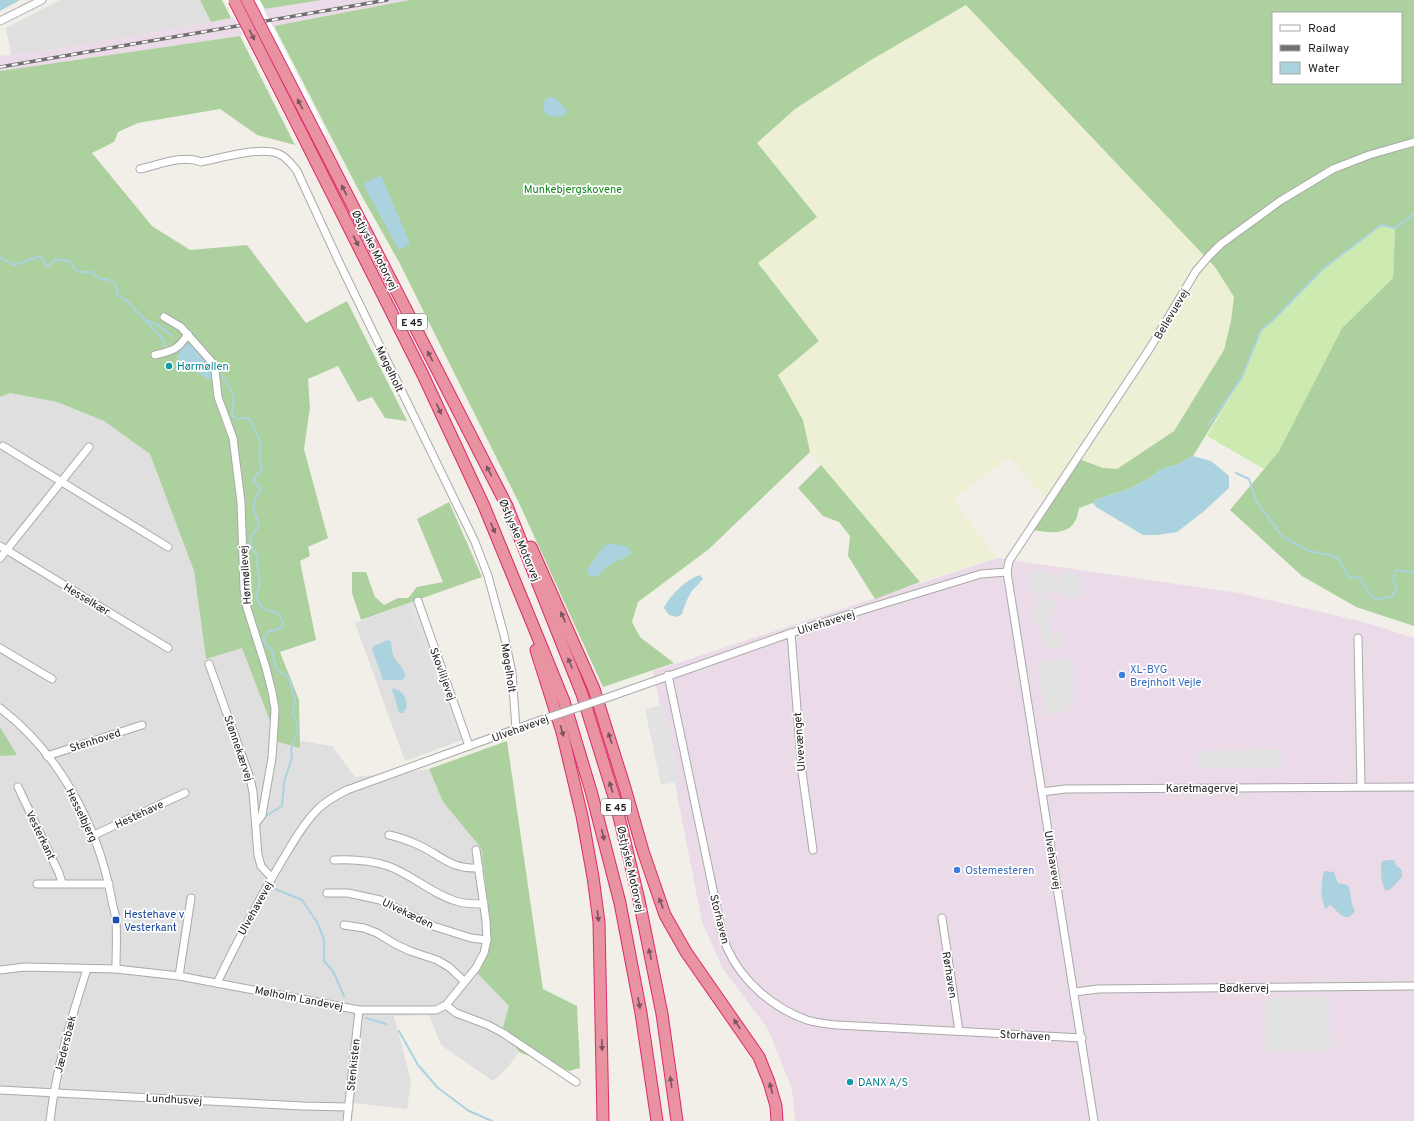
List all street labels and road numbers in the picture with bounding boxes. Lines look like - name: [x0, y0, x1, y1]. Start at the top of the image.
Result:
- street label: Østjyske Motorvej: [348, 208, 400, 293]
- street label: Bellevuevej: [1151, 287, 1192, 342]
- road number: E 45: [397, 314, 427, 330]
- street label: Møgelholt: [372, 344, 406, 395]
- street label: Østjyske Motorvej: [495, 497, 543, 584]
- street label: Hørmøllevej: [237, 545, 255, 605]
- street label: Hesselkær: [61, 580, 113, 620]
- street label: Ulvehavevej: [796, 608, 857, 638]
- street label: Møgelholt: [497, 643, 519, 694]
- street label: Skovliljevej: [426, 646, 458, 703]
- street label: Ulvehavevej: [490, 712, 551, 746]
- street label: Ulvevænget: [791, 712, 809, 772]
- street label: Stønnekærvej: [220, 713, 256, 783]
- street label: Stenhoved: [68, 726, 123, 756]
- street label: Karetmagervej: [1166, 782, 1238, 796]
- street label: Hesselbjerg: [62, 786, 100, 844]
- street label: Hestehave: [113, 798, 166, 832]
- road number: E 45: [601, 799, 631, 815]
- street label: Vesterkant: [22, 809, 58, 862]
- street label: Østjyske Motorvej: [613, 825, 647, 914]
- street label: Ulvehavevej: [1040, 830, 1064, 891]
- street label: Ulvehavevej: [235, 879, 276, 938]
- street label: Storhaven: [706, 893, 732, 946]
- street label: Ulvekæden: [380, 895, 436, 932]
- street label: Rørhaven: [938, 951, 960, 1000]
- street label: Bødkervej: [1219, 982, 1269, 996]
- street label: Mølholm Landevej: [253, 984, 344, 1014]
- street label: Jædersbæk: [52, 1014, 80, 1074]
- street label: Storhaven: [999, 1028, 1051, 1044]
- street label: Stenkisten: [344, 1038, 364, 1092]
- street label: Lundhusvej: [145, 1092, 203, 1108]

